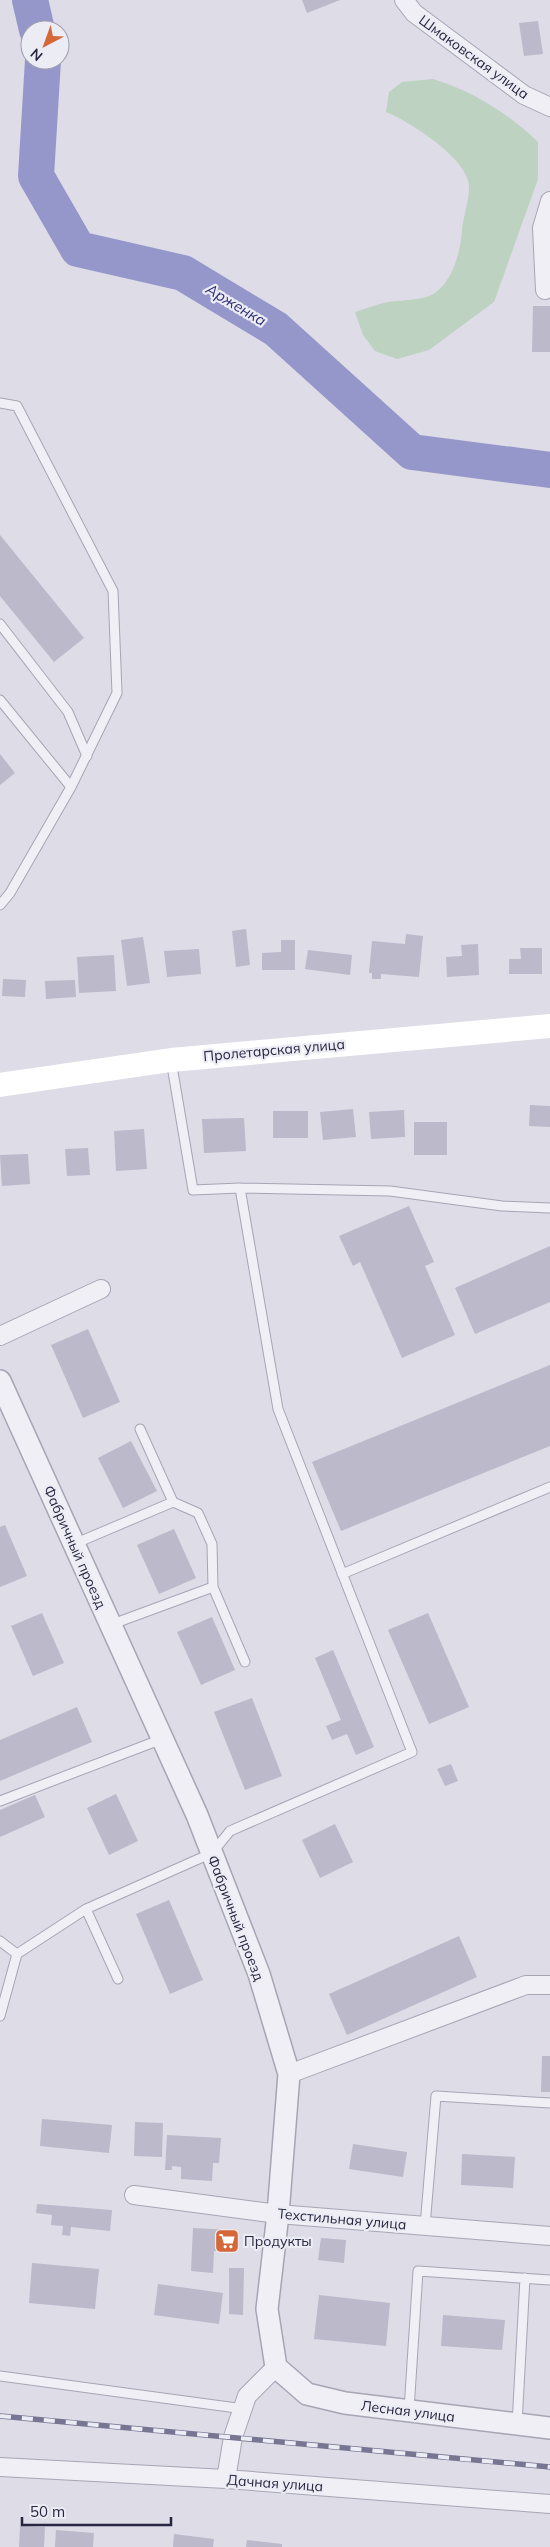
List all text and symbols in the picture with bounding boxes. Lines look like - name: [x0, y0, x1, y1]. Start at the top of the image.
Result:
- street label: Шмаковская улица: [415, 11, 533, 103]
- north arrow: [20, 20, 70, 70]
- text: N: [27, 45, 46, 65]
- water label: Арженка: [202, 279, 270, 330]
- street label: Пролетарская улица: [203, 1035, 345, 1065]
- street label: Фабричный проезд: [40, 1483, 110, 1612]
- street label: Фабричный проезд: [204, 1853, 268, 1984]
- street label: Техстильная улица: [277, 2204, 407, 2234]
- supermarket icon: Продукты: [214, 2228, 240, 2254]
- place label: Продукты: [244, 2232, 312, 2250]
- street label: Лесная улица: [360, 2396, 456, 2426]
- street label: Дачная улица: [226, 2471, 324, 2495]
- scale bar: [22, 2494, 171, 2526]
- text: 50 m: [30, 2502, 65, 2521]

